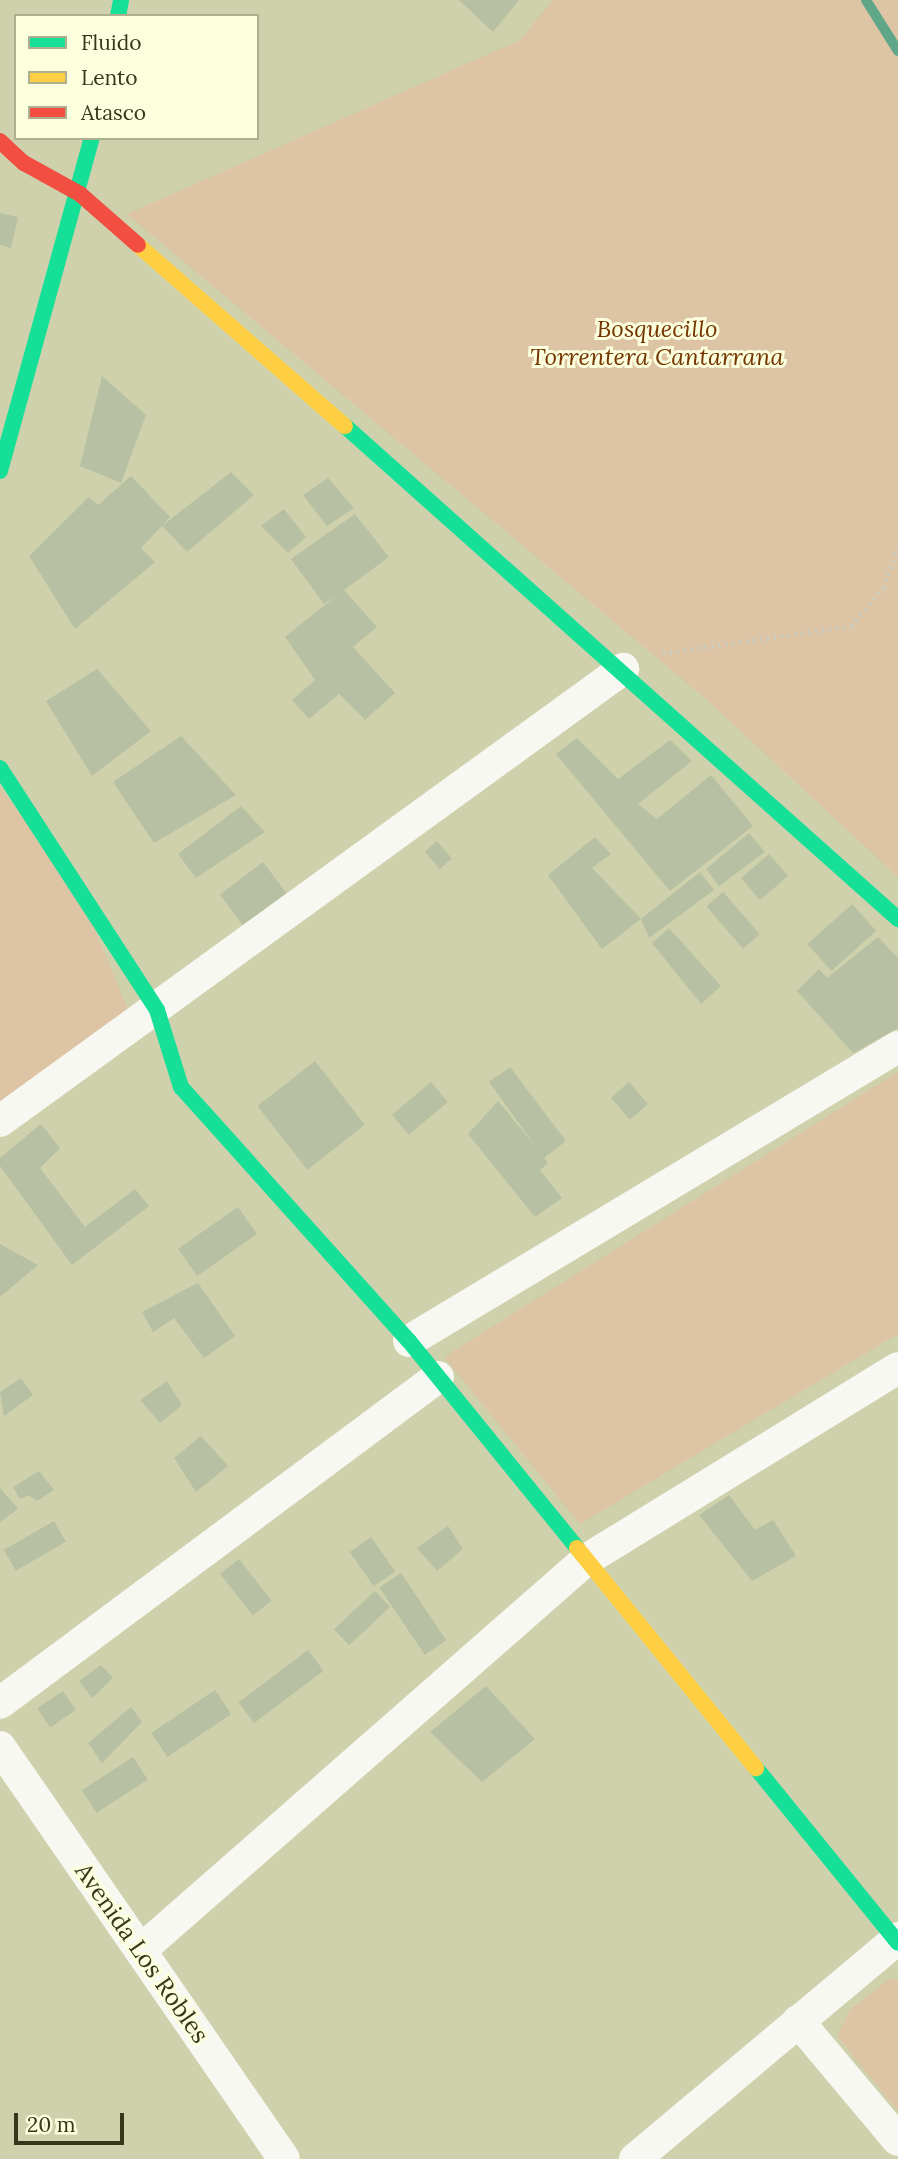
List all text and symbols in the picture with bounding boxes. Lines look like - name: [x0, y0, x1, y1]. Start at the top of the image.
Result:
- legend: [14, 14, 259, 140]
- text: Fluido: [81, 29, 142, 56]
- text: Lento: [81, 64, 138, 91]
- text: Atasco: [81, 99, 146, 126]
- park label: Bosquecillo Torrentera Cantarrana: [530, 315, 784, 371]
- street label: Avenida Los Robles: [69, 1858, 215, 2048]
- scale bar: [18, 2100, 128, 2144]
- text: 20 m: [27, 2111, 76, 2138]

